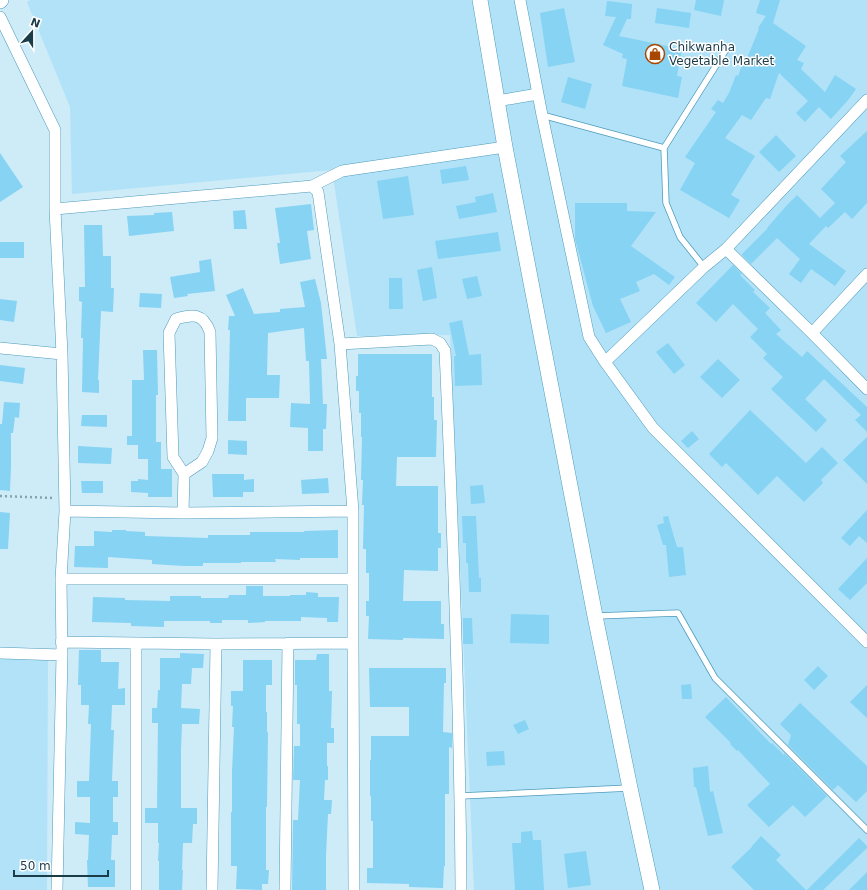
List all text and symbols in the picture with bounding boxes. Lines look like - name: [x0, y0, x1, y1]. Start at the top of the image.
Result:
- north arrow: [12, 12, 52, 52]
- text: N: [29, 15, 42, 31]
- place label: Chikwanha Vegetable Market: [669, 40, 774, 68]
- shop icon: Chikwanha Vegetable Market: [644, 43, 666, 65]
- scale bar: [14, 852, 108, 878]
- text: 50 m: [20, 859, 51, 873]

